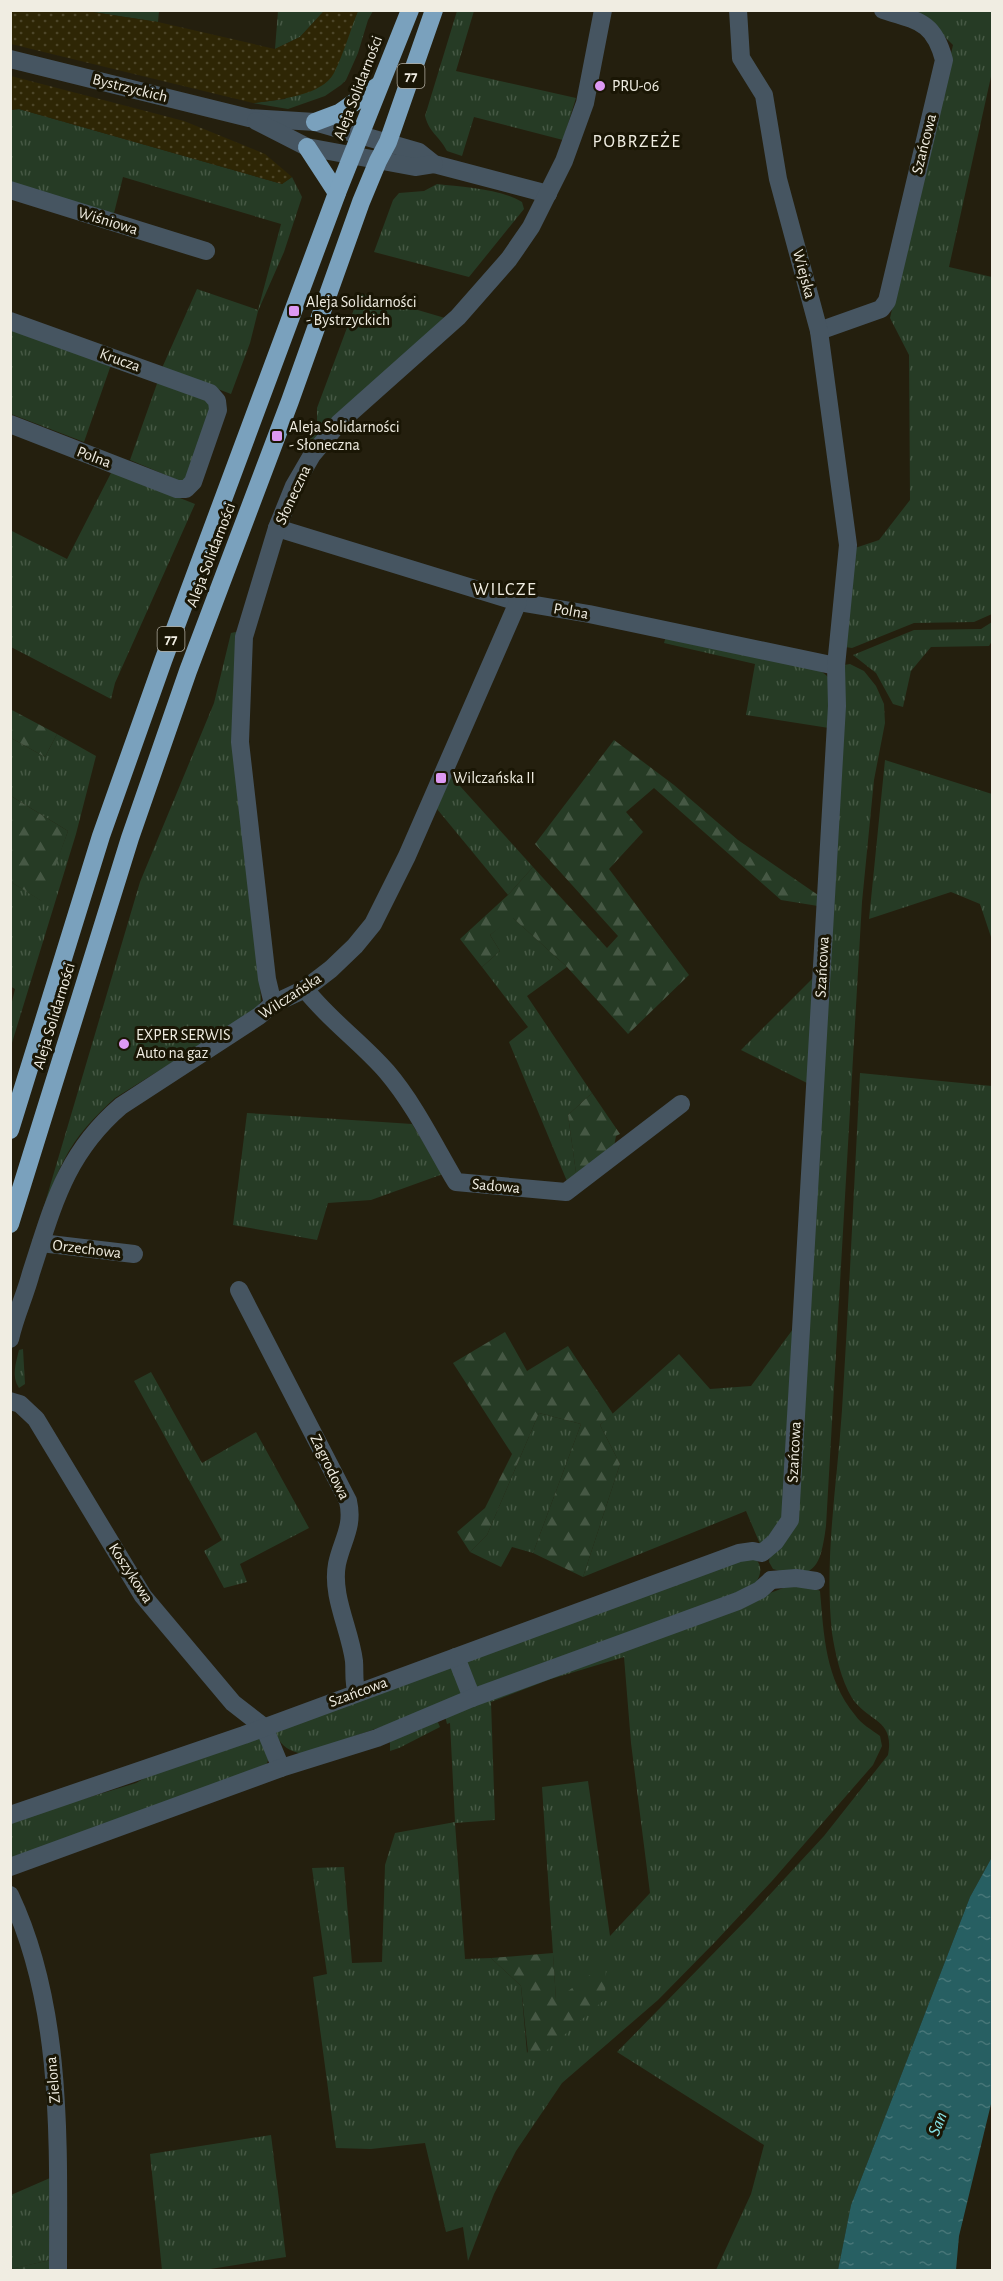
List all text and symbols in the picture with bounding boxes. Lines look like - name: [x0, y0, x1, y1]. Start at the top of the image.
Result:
- street label: Aleja Solidarności: [331, 34, 386, 143]
- road number: 77: [398, 64, 424, 88]
- street label: Bystrzyckich: [91, 71, 169, 106]
- place label: PRU-06: [612, 78, 659, 94]
- marker: PRU-06: [593, 79, 607, 93]
- street label: Szańcowa: [909, 112, 939, 176]
- district label: POBRZEŻE: [593, 131, 681, 151]
- street label: Wiśniowa: [76, 204, 140, 238]
- street label: Wiejska: [789, 248, 818, 301]
- place label: Aleja Solidarności - Bystrzyckich: [306, 294, 417, 329]
- marker: Aleja Solidarności - Bystrzyckich: [287, 304, 301, 318]
- street label: Krucza: [98, 345, 142, 375]
- place label: Aleja Solidarności - Słoneczna: [289, 419, 400, 453]
- marker: Aleja Solidarności - Słoneczna: [270, 429, 284, 443]
- street label: Polna: [75, 443, 113, 471]
- street label: Słoneczna: [272, 463, 314, 527]
- street label: Aleja Solidarności: [184, 501, 239, 610]
- district label: WILCZE: [473, 581, 537, 599]
- street label: Polna: [552, 600, 590, 622]
- road number: 77: [158, 627, 184, 651]
- place label: Wilczańska II: [453, 770, 535, 786]
- marker: Wilczańska II: [434, 771, 448, 785]
- street label: Szańcowa: [812, 936, 832, 998]
- street label: Aleja Solidarności: [30, 961, 79, 1071]
- street label: WiIczańska: [256, 970, 324, 1022]
- place label: EXPER SERWIS Auto na gaz: [136, 1027, 231, 1061]
- marker: EXPER SERWIS Auto na gaz: [117, 1037, 131, 1051]
- street label: Sadowa: [471, 1176, 521, 1196]
- street label: Orzechowa: [52, 1237, 122, 1261]
- street label: Szańcowa: [784, 1421, 804, 1483]
- street label: Zagrodowa: [307, 1432, 353, 1502]
- street label: Koszykowa: [105, 1540, 156, 1606]
- street label: Szańcowa: [326, 1674, 390, 1710]
- street label: Zielona: [43, 2056, 63, 2104]
- water label: San: [925, 2110, 951, 2138]

